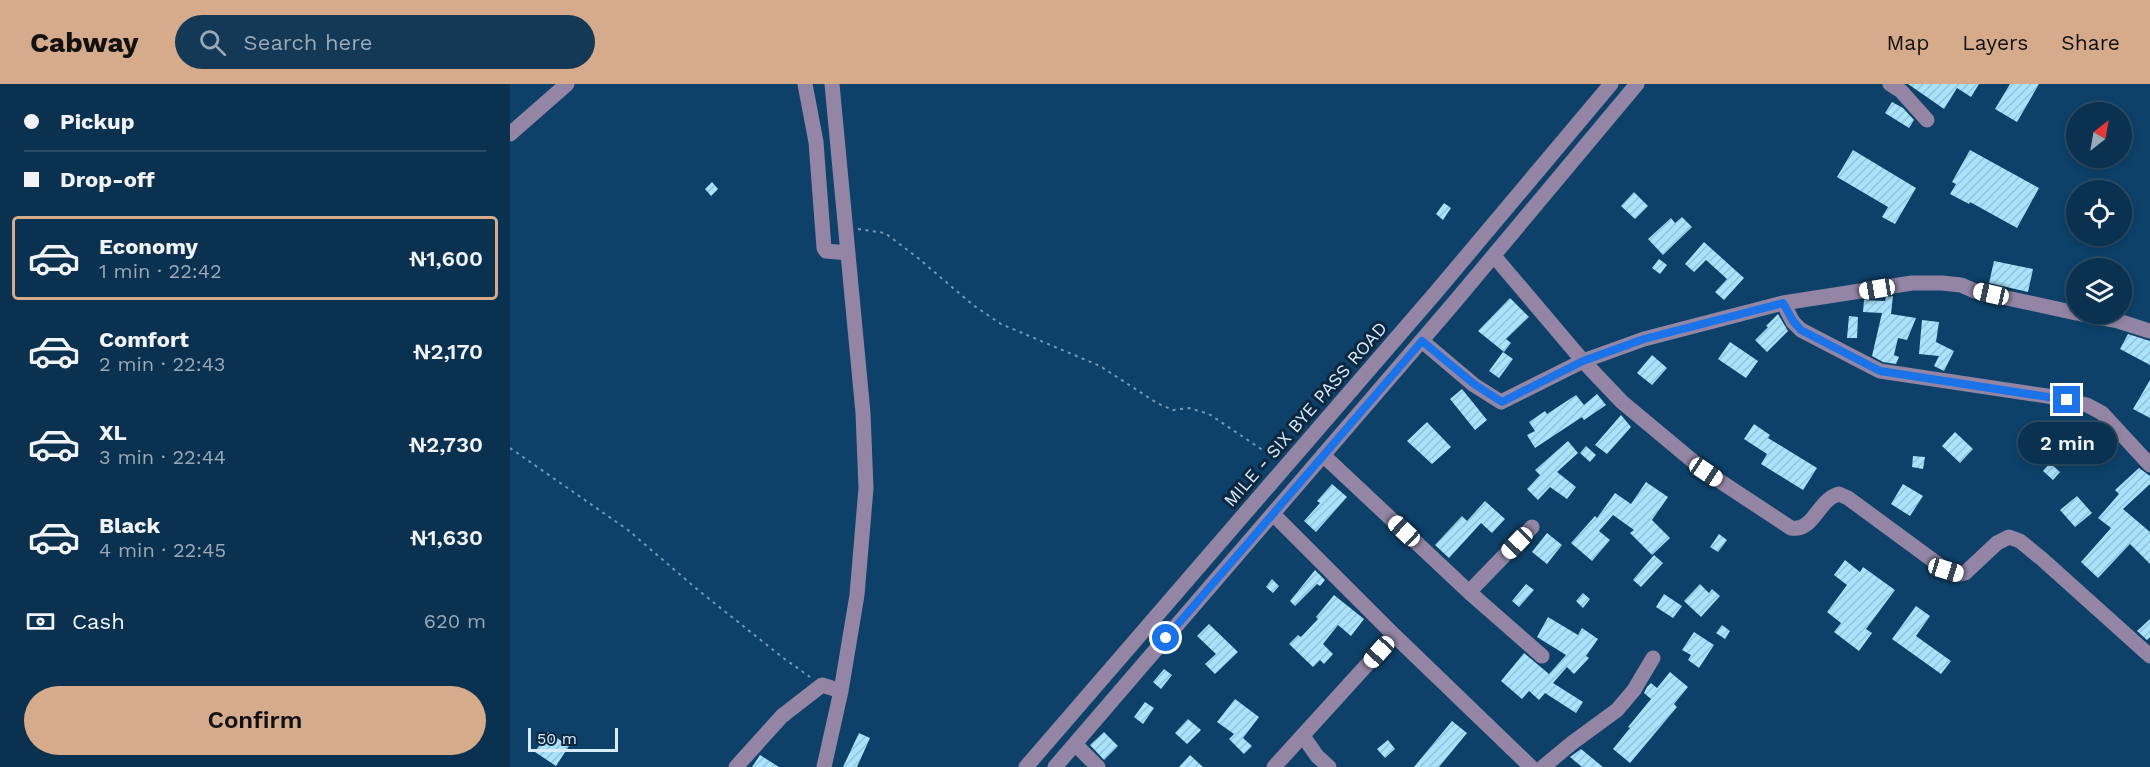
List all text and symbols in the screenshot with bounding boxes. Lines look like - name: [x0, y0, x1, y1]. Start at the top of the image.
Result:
- search box: [175, 15, 595, 69]
- text: Cabway: [30, 26, 139, 59]
- icon: search: [196, 26, 229, 59]
- text: Search here: [244, 30, 373, 55]
- text: Map: [1886, 30, 1929, 55]
- text: Layers: [1962, 30, 2028, 55]
- text: Share: [2061, 30, 2120, 55]
- north arrow: [2066, 102, 2132, 168]
- map controls: [2066, 102, 2132, 324]
- text: Pickup: [60, 109, 135, 134]
- text: Drop-off: [60, 167, 155, 192]
- button: locate: [2066, 180, 2132, 246]
- icon: car: [27, 231, 81, 285]
- text: Economy: [99, 234, 198, 259]
- text: ₦1,600: [409, 246, 483, 271]
- button: layers: [2066, 258, 2132, 324]
- text: 1 min · 22:42: [99, 259, 222, 283]
- car: [1858, 277, 1896, 301]
- car: [1971, 281, 2011, 307]
- street label: MILE - SIX BYE PASS ROAD: [1219, 317, 1391, 511]
- icon: car: [27, 324, 81, 378]
- text: Comfort: [99, 327, 189, 352]
- text: ₦2,170: [413, 339, 483, 364]
- text: 2 min · 22:43: [99, 352, 226, 376]
- route end: [2053, 386, 2080, 413]
- icon: car: [27, 417, 81, 471]
- text: XL: [99, 420, 127, 445]
- callout: 2 min: [2018, 421, 2116, 463]
- text: 2 min: [2040, 431, 2095, 455]
- text: ₦2,730: [409, 432, 483, 457]
- text: 3 min · 22:44: [99, 445, 226, 469]
- car: [1686, 454, 1726, 490]
- icon: car: [27, 510, 81, 564]
- car: [1385, 512, 1423, 550]
- text: Black: [99, 513, 160, 538]
- car: [1498, 524, 1536, 562]
- text: ₦1,630: [410, 525, 483, 550]
- text: 4 min · 22:45: [99, 538, 226, 562]
- car: [1926, 556, 1966, 584]
- icon: cash: [24, 605, 57, 638]
- text: Cash: [72, 609, 125, 634]
- text: 620 m: [424, 609, 486, 633]
- route start: [1152, 624, 1179, 651]
- car: [1360, 633, 1398, 671]
- button: Confirm: [24, 686, 486, 755]
- scale bar: [528, 725, 618, 752]
- text: 50 m: [537, 729, 577, 748]

